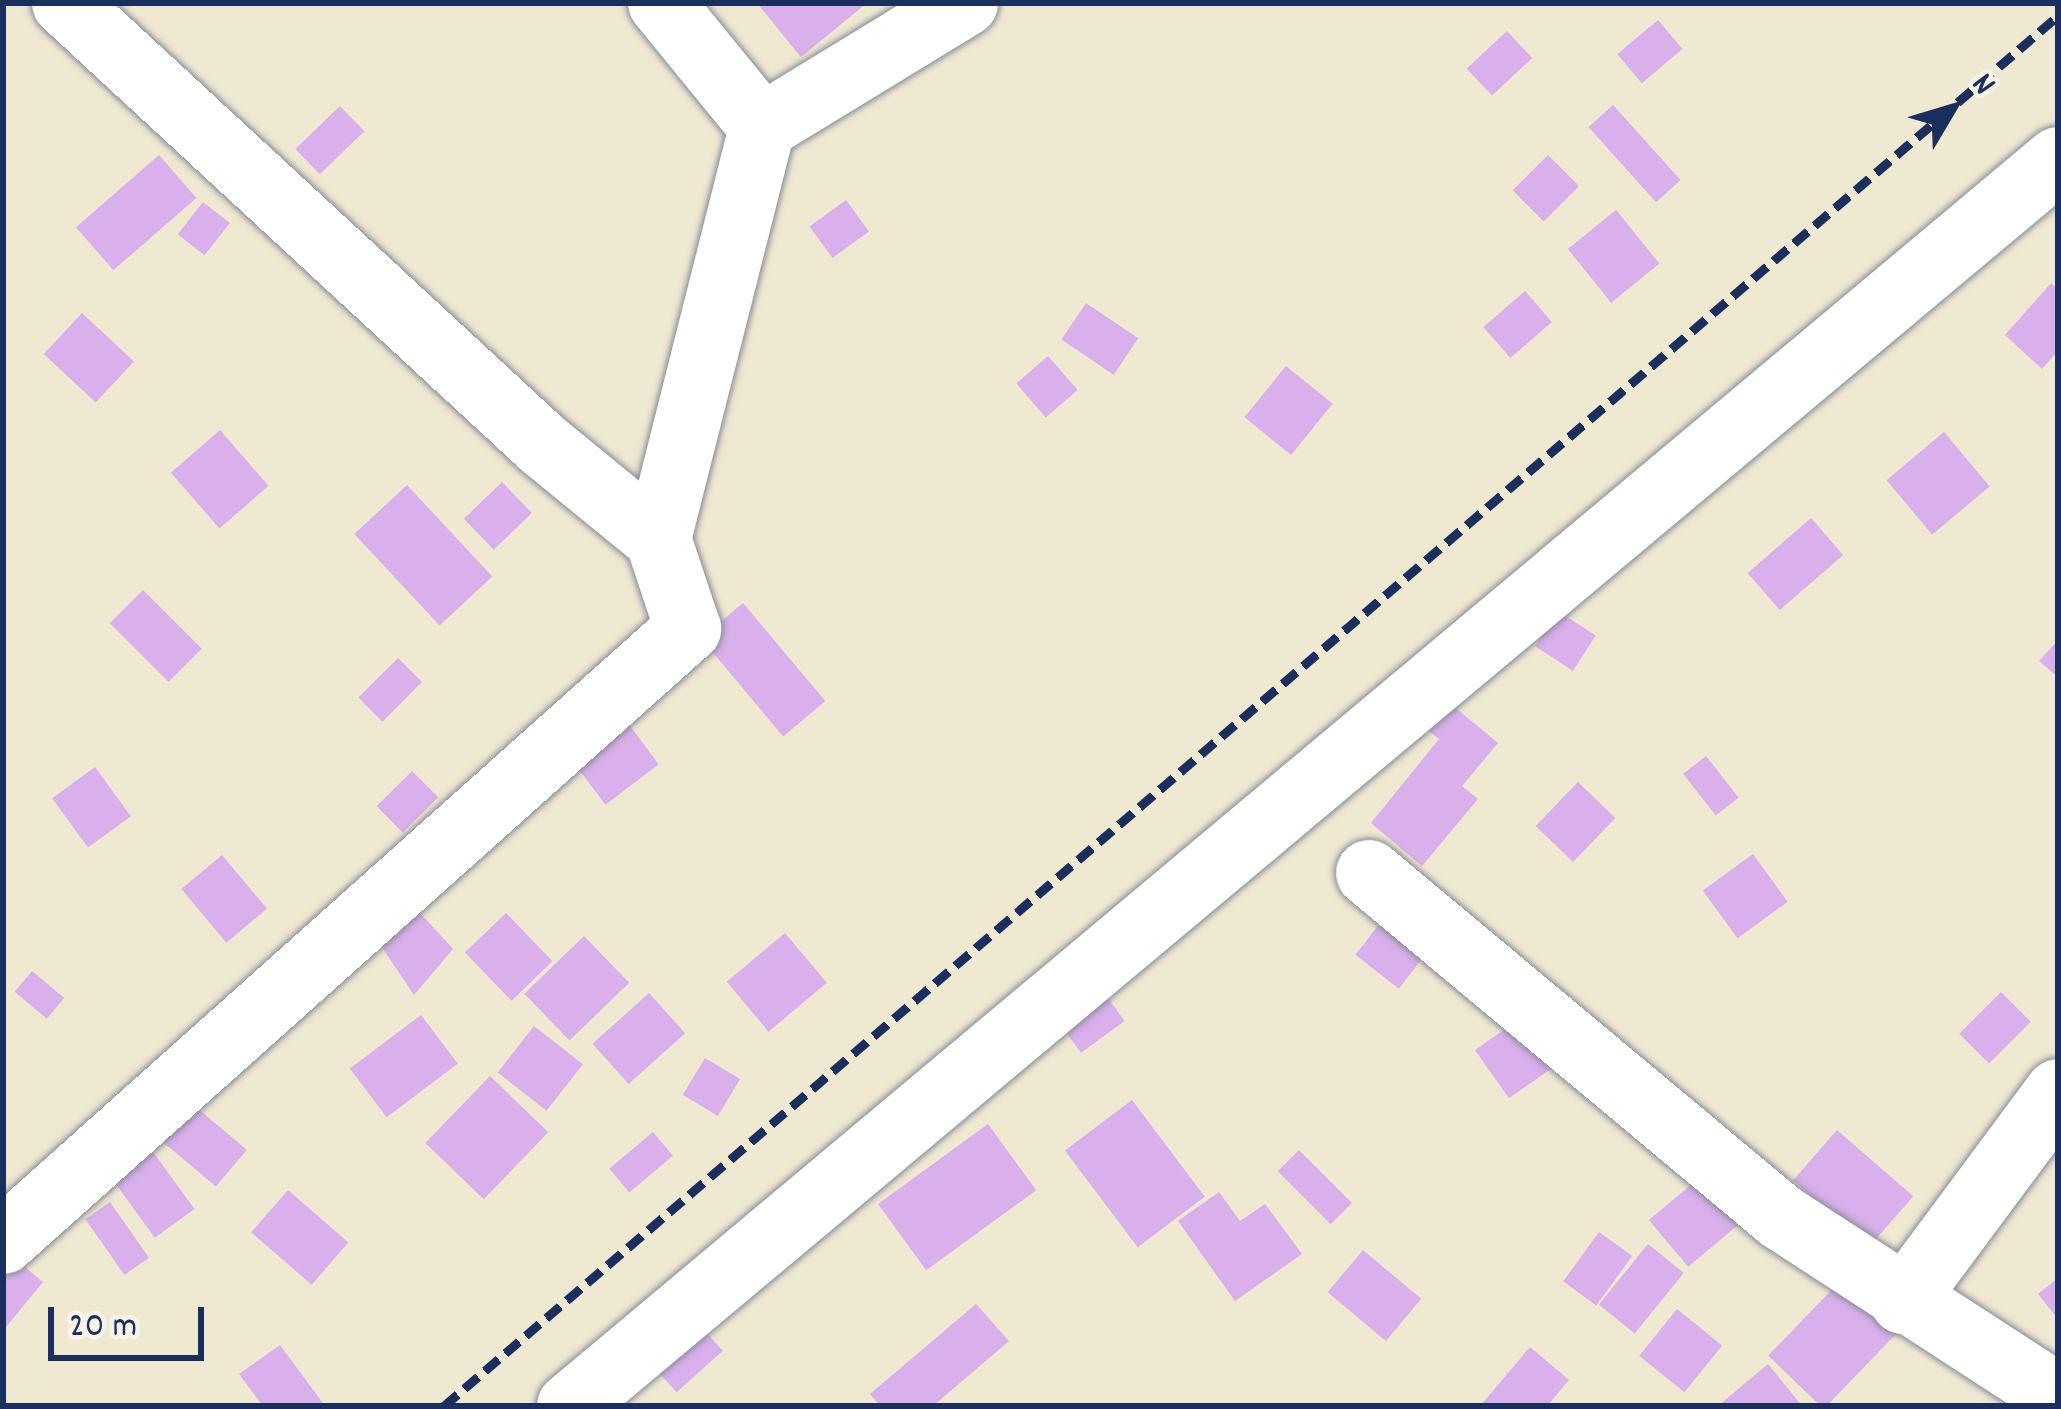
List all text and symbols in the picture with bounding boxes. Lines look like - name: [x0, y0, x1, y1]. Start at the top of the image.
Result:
- north arrow: [1893, 48, 2013, 168]
- text: N: [1958, 65, 2005, 106]
- scale bar: [54, 1283, 210, 1357]
- text: 20 m: [69, 1302, 137, 1354]

